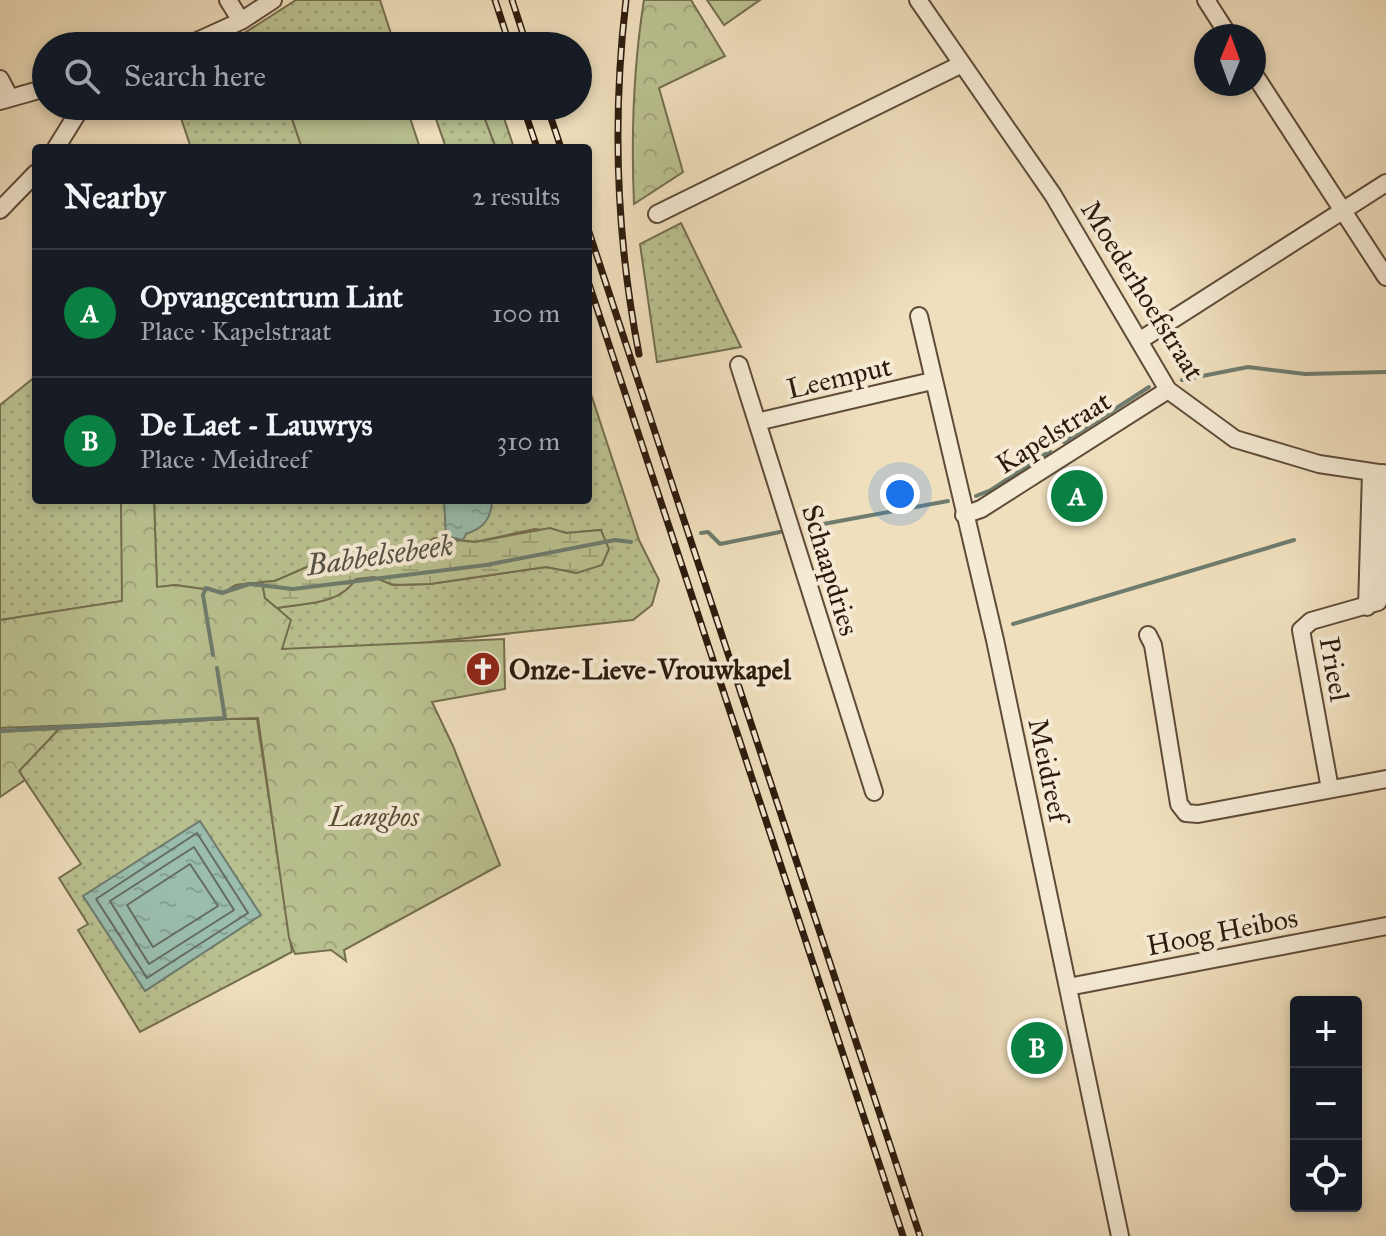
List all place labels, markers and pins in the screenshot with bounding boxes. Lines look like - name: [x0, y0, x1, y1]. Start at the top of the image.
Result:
- pin: A: [1051, 466, 1103, 526]
- church icon: Onze-Lieve-Vrouwkapel: [464, 650, 502, 688]
- place label: Onze-Lieve-Vrouwkapel: [509, 652, 791, 687]
- pin: B: [1011, 1018, 1063, 1078]

